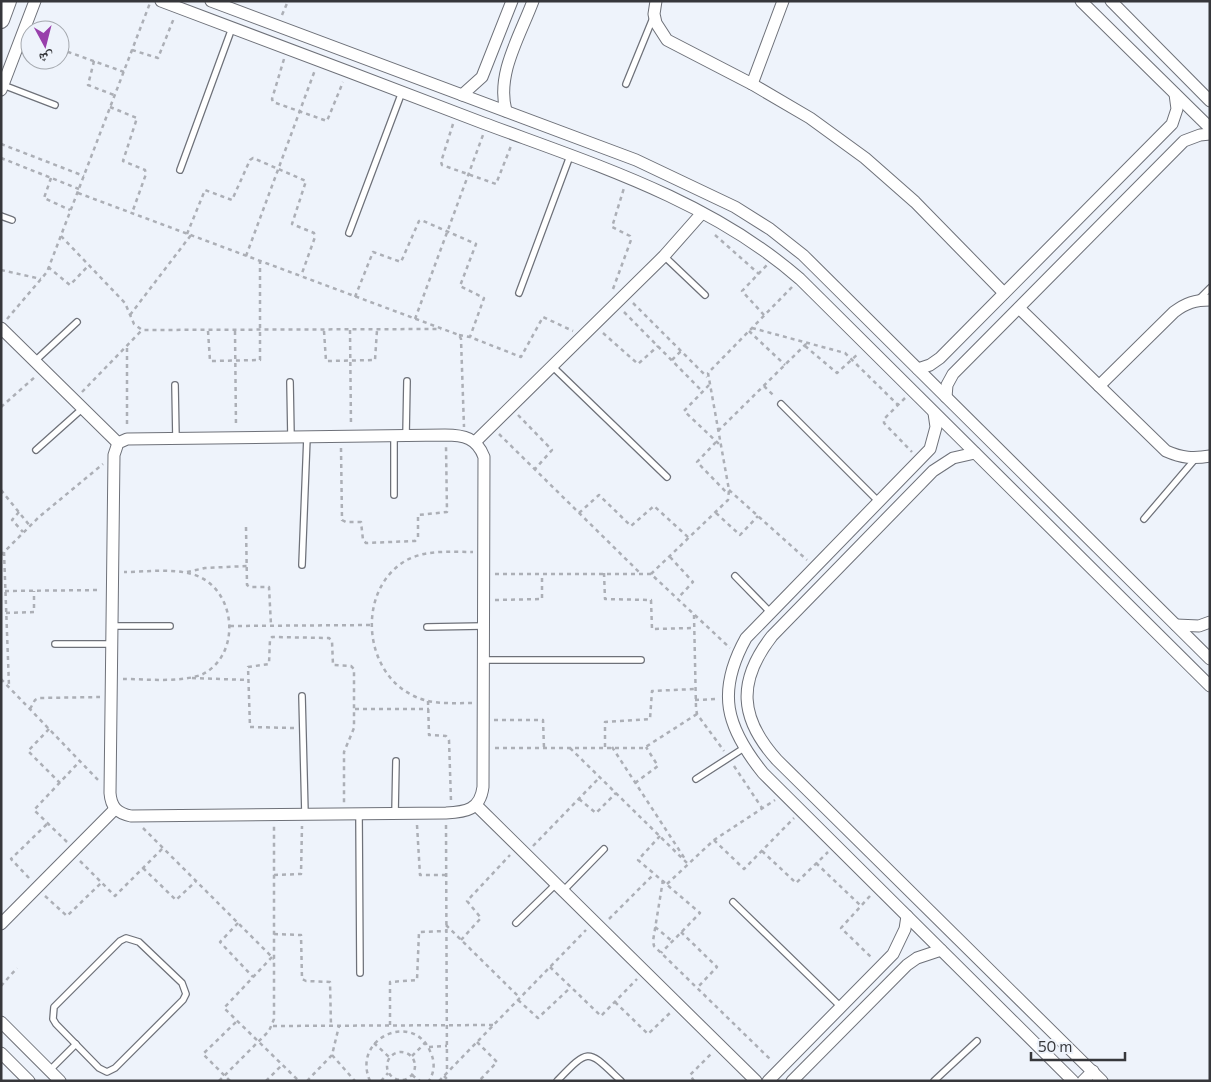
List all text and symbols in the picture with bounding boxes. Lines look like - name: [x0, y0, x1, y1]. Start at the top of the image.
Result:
- north arrow: [20, 20, 70, 70]
- text: ش: [38, 48, 55, 68]
- scale bar: [1031, 1030, 1125, 1062]
- text: 50 m: [1038, 1037, 1072, 1055]

